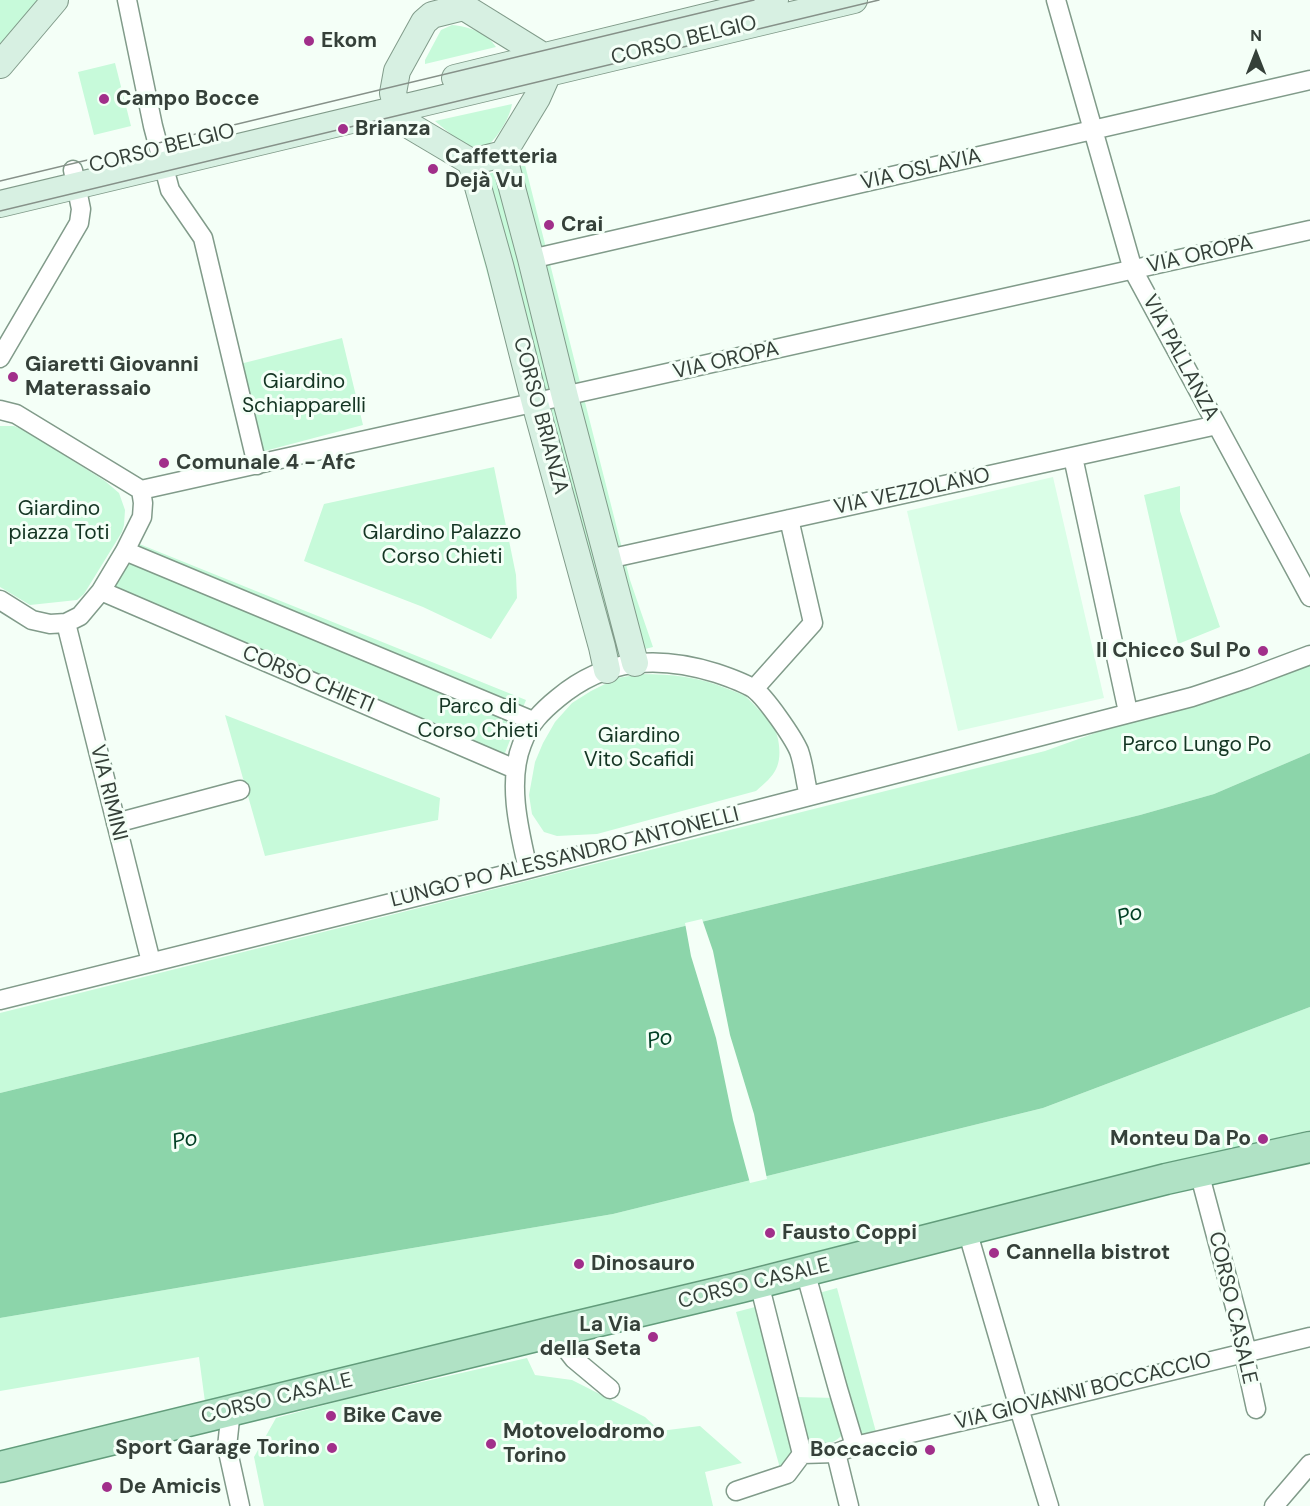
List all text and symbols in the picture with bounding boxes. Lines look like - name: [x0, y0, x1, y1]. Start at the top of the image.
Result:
- street label: CORSO BELGIO: [609, 11, 759, 71]
- north arrow: [1226, 24, 1286, 84]
- text: N: [1250, 25, 1262, 46]
- place label: Ekom: [321, 28, 377, 54]
- marker: Ekom: [302, 34, 316, 48]
- place label: Campo Bocce: [116, 86, 259, 112]
- marker: Campo Bocce: [97, 92, 111, 106]
- place label: Brianza: [355, 116, 431, 142]
- street label: CORSO BELGIO: [87, 119, 237, 179]
- marker: Brianza: [336, 122, 350, 136]
- place label: Caffetteria Dejà Vu: [445, 144, 558, 194]
- street label: VIA OSLAVIA: [858, 144, 984, 196]
- marker: Caffetteria Dejà Vu: [426, 162, 440, 176]
- place label: Crai: [561, 212, 603, 238]
- marker: Crai: [542, 218, 556, 232]
- street label: VIA OROPA: [1145, 231, 1255, 279]
- street label: VIA PALLANZA: [1136, 291, 1224, 425]
- street label: CORSO BRIANZA: [507, 335, 573, 497]
- street label: VIA OROPA: [671, 337, 781, 385]
- place label: Giaretti Giovanni Materassaio: [25, 352, 199, 402]
- park label: Giardino Schiapparelli: [242, 369, 366, 419]
- marker: Giaretti Giovanni Materassaio: [6, 370, 20, 384]
- place label: Comunale 4 - Afc: [176, 450, 356, 476]
- marker: Comunale 4 - Afc: [157, 456, 171, 470]
- street label: VIA VEZZOLANO: [832, 463, 992, 521]
- park label: Giardino piazza Toti: [8, 496, 110, 546]
- park label: GIardino Palazzo Corso Chieti: [363, 520, 521, 570]
- place label: Il Chicco Sul Po: [1096, 638, 1251, 664]
- street label: CORSO CHIETI: [238, 641, 378, 719]
- marker: Il Chicco Sul Po: [1256, 644, 1270, 658]
- park label: Parco di Corso Chieti: [418, 694, 538, 744]
- park label: Giardino Vito Scafidi: [584, 723, 694, 773]
- park label: Parco Lungo Po: [1122, 732, 1272, 758]
- street label: VIA RIMINI: [84, 742, 132, 844]
- street label: LUNGO PO ALESSANDRO ANTONELLI: [388, 802, 742, 914]
- water label: Po: [1114, 900, 1146, 932]
- water label: Po: [645, 1024, 675, 1056]
- water label: Po: [170, 1125, 200, 1157]
- place label: Monteu Da Po: [1110, 1126, 1251, 1152]
- marker: Monteu Da Po: [1256, 1132, 1270, 1146]
- place label: Fausto Coppi: [782, 1220, 917, 1246]
- marker: Fausto Coppi: [763, 1226, 777, 1240]
- street label: CORSO CASALE: [1202, 1229, 1262, 1387]
- place label: Cannella bistrot: [1006, 1240, 1170, 1266]
- marker: Cannella bistrot: [987, 1246, 1001, 1260]
- place label: Dinosauro: [591, 1251, 695, 1277]
- street label: CORSO CASALE: [676, 1253, 832, 1315]
- marker: Dinosauro: [572, 1257, 586, 1271]
- place label: La Via della Seta: [540, 1312, 641, 1362]
- marker: La Via della Seta: [646, 1330, 660, 1344]
- street label: VIA GIOVANNI BOCCACCIO: [952, 1348, 1214, 1436]
- street label: CORSO CASALE: [199, 1368, 355, 1430]
- place label: Bike Cave: [343, 1403, 442, 1429]
- marker: Bike Cave: [324, 1409, 338, 1423]
- place label: Motovelodromo Torino: [503, 1419, 665, 1469]
- place label: Sport Garage Torino: [115, 1435, 320, 1461]
- marker: Motovelodromo Torino: [484, 1437, 498, 1451]
- place label: Boccaccio: [810, 1437, 918, 1463]
- marker: Sport Garage Torino: [325, 1441, 339, 1455]
- marker: Boccaccio: [923, 1443, 937, 1457]
- place label: De Amicis: [119, 1474, 222, 1500]
- marker: De Amicis: [100, 1480, 114, 1494]

